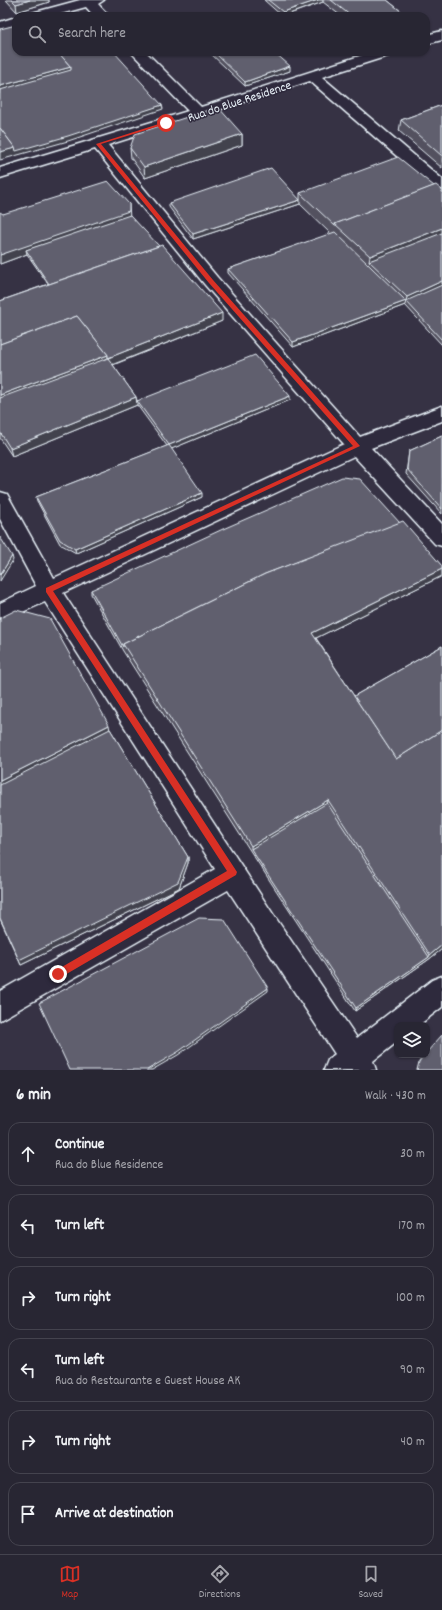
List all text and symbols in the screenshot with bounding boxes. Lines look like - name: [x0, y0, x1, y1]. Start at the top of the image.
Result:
- search box: [12, 12, 430, 56]
- icon: search: [26, 23, 48, 45]
- text: Search here: [58, 23, 126, 45]
- street label: Rua do Blue Residence: [185, 77, 294, 128]
- route start: [157, 114, 175, 132]
- route end: [49, 965, 67, 983]
- map controls: [394, 1022, 430, 1058]
- button: layers: [394, 1022, 430, 1058]
- text: 6 min: [16, 1084, 51, 1108]
- text: Walk · 430 m: [365, 1087, 426, 1106]
- text: Continue: [55, 1134, 104, 1156]
- icon: ahead: [17, 1143, 39, 1165]
- text: 30 m: [400, 1145, 425, 1164]
- text: Rua do Blue Residence: [55, 1156, 163, 1175]
- icon: left: [17, 1215, 39, 1237]
- text: Turn left: [55, 1215, 104, 1237]
- text: 170 m: [398, 1217, 425, 1236]
- icon: right: [17, 1287, 39, 1309]
- text: Turn right: [55, 1287, 111, 1309]
- text: 100 m: [396, 1289, 425, 1308]
- text: Turn left: [55, 1350, 104, 1372]
- icon: left: [17, 1359, 39, 1381]
- text: 90 m: [400, 1361, 425, 1380]
- text: Rua do Restaurante e Guest House AK: [55, 1372, 240, 1391]
- icon: right: [17, 1431, 39, 1453]
- text: Turn right: [55, 1431, 111, 1453]
- text: 40 m: [401, 1433, 425, 1452]
- icon: arrive: [17, 1503, 39, 1525]
- text: Arrive at destination: [55, 1503, 173, 1525]
- tab: Map: [59, 1563, 81, 1603]
- tab: Directions: [199, 1563, 241, 1603]
- tab: Saved: [358, 1563, 383, 1603]

